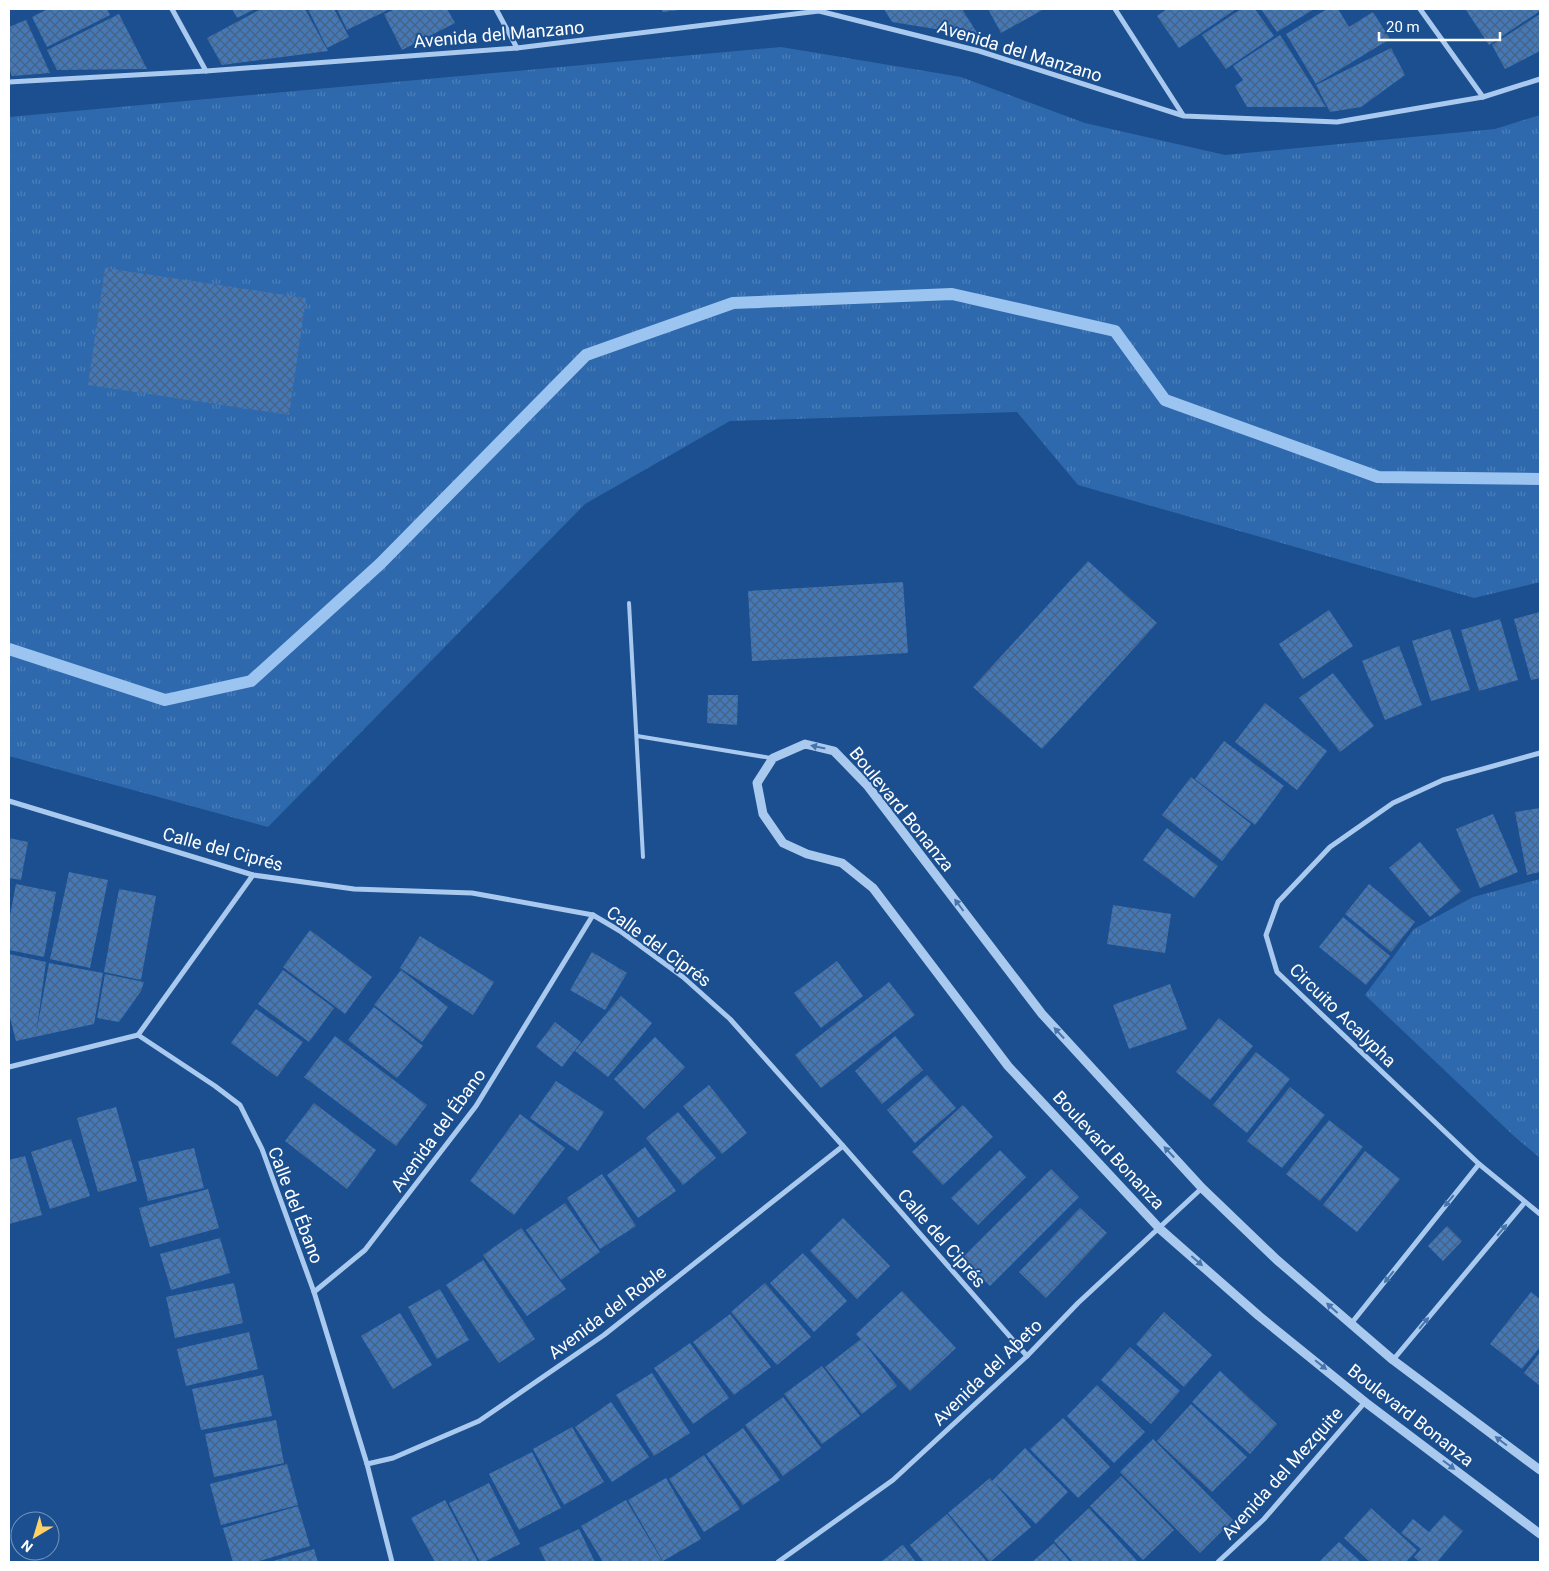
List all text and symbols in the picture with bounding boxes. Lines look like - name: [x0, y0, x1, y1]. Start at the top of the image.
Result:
- scale bar: [1379, 10, 1500, 42]
- street label: Avenida del Manzano: [413, 16, 585, 52]
- street label: Avenida del Manzano: [935, 16, 1105, 86]
- text: 20 m: [1386, 18, 1420, 36]
- one-way arrow: [810, 743, 825, 751]
- street label: Boulevard Bonanza: [845, 743, 959, 875]
- street label: Calle del Ciprés: [161, 823, 285, 875]
- one-way arrow: [953, 899, 964, 912]
- street label: Calle del Ciprés: [603, 901, 715, 991]
- street label: Circuito Acalypha: [1285, 959, 1401, 1071]
- one-way arrow: [1053, 1027, 1065, 1039]
- street label: Avenida del Ébano: [386, 1064, 490, 1196]
- street label: Boulevard Bonanza: [1049, 1087, 1169, 1213]
- street label: Calle del Ébano: [264, 1144, 328, 1266]
- one-way arrow: [1163, 1146, 1175, 1158]
- street label: Calle del Ciprés: [893, 1184, 991, 1292]
- one-way arrow: [1444, 1195, 1455, 1208]
- one-way arrow: [1496, 1224, 1507, 1237]
- one-way arrow: [1190, 1255, 1203, 1266]
- street label: Avenida del Roble: [544, 1261, 670, 1363]
- one-way arrow: [1383, 1270, 1394, 1283]
- one-way arrow: [1326, 1302, 1338, 1314]
- street label: Avenida del Abeto: [928, 1314, 1046, 1430]
- one-way arrow: [1419, 1317, 1430, 1330]
- street label: Boulevard Bonanza: [1344, 1359, 1478, 1471]
- one-way arrow: [1314, 1360, 1327, 1371]
- street label: Avenida del Mezquite: [1217, 1403, 1347, 1543]
- one-way arrow: [1495, 1435, 1508, 1446]
- one-way arrow: [1442, 1460, 1456, 1470]
- north arrow: [10, 1511, 60, 1561]
- text: N: [18, 1537, 36, 1556]

